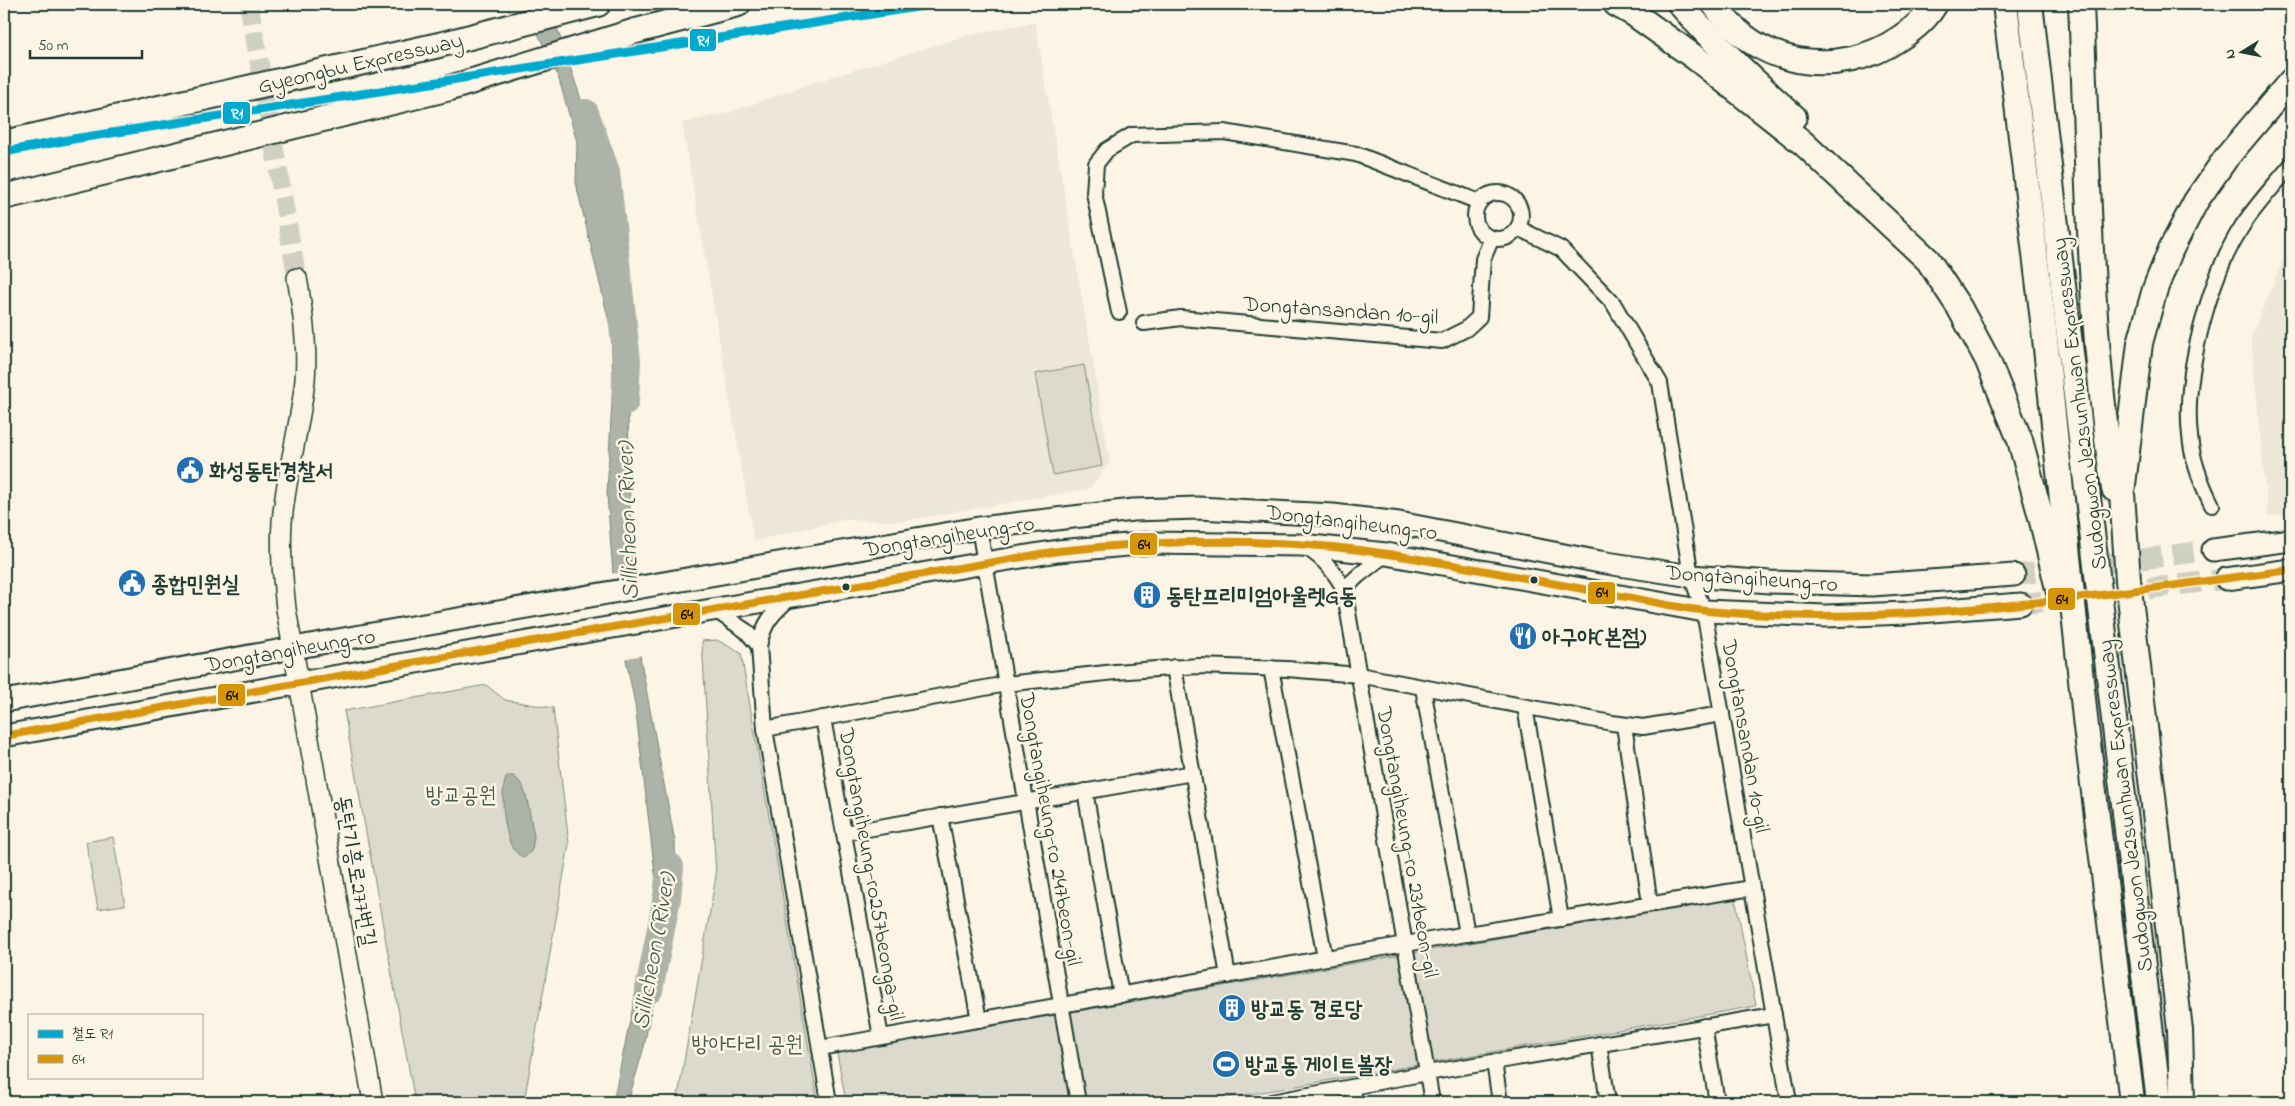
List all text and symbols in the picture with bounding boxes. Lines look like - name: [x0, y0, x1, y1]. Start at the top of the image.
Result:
- street label: Gyeongbu Expressway: [255, 26, 467, 105]
- scale bar: [30, 28, 142, 60]
- line badge: R1: [689, 28, 717, 52]
- north arrow: [2218, 28, 2268, 78]
- text: R1: [696, 31, 710, 52]
- text: 50 m: [38, 35, 69, 57]
- text: N: [2220, 48, 2242, 60]
- line badge: R1: [222, 101, 251, 125]
- text: R1: [230, 104, 244, 125]
- street label: Sudogwon Je2sunhwan Expressway: [2045, 236, 2118, 572]
- street label: Dongtansandan 10-gil: [1241, 289, 1439, 336]
- water label: Sillicheon (River): [609, 439, 650, 601]
- public building icon: 화성동탄경찰서: [175, 455, 205, 485]
- place label: 화성동탄경찰서: [209, 457, 333, 489]
- street label: Dongtangiheung-ro: [1263, 497, 1439, 551]
- street label: Dongtangiheung-ro: [861, 509, 1037, 568]
- line badge: 64: [1129, 532, 1158, 556]
- text: 64: [1137, 535, 1150, 556]
- street label: Dongtangiheung-ro: [1664, 558, 1839, 603]
- public building icon: 종합민원실: [117, 568, 147, 598]
- place label: 종합민원실: [151, 570, 240, 602]
- unlabelled marker: [1529, 575, 1539, 585]
- building icon: 동탄프리미엄아울렛G동: [1132, 580, 1162, 610]
- line badge: 64: [1587, 581, 1616, 605]
- unlabelled marker: [841, 582, 851, 592]
- place label: 동탄프리미엄아울렛G동: [1166, 582, 1357, 614]
- text: 64: [1595, 583, 1608, 604]
- line badge: 64: [2047, 587, 2076, 611]
- text: 64: [2055, 590, 2068, 611]
- line badge: 64: [672, 602, 701, 626]
- text: 64: [680, 605, 693, 626]
- street label: Dongtangiheung-ro: [202, 621, 378, 684]
- restaurant icon: 아구야(본점): [1508, 621, 1538, 651]
- place label: 아구야(본점): [1542, 623, 1647, 655]
- street label: Dongtansandan 10-gil: [1710, 637, 1777, 836]
- street label: Sudogwon Je2sunhwan Expressway: [2091, 638, 2164, 974]
- line badge: 64: [217, 683, 246, 707]
- text: 64: [225, 686, 238, 707]
- street label: Dongtangiheung-ro 247beon-gil: [1008, 690, 1089, 969]
- street label: Dongtangiheung-ro 231beon-gil: [1365, 704, 1446, 981]
- street label: Dongtangiheung-ro257beonga-gil: [827, 725, 912, 1023]
- park label: 방교공원: [426, 781, 496, 813]
- street label: 동탄기흥로277번길: [325, 793, 383, 950]
- water label: Sillicheon (River): [624, 869, 687, 1032]
- building icon: 방교동 경로당: [1217, 993, 1247, 1023]
- place label: 방교동 경로당: [1251, 995, 1363, 1027]
- legend: [28, 1014, 202, 1078]
- text: 철도 R1: [72, 1023, 113, 1045]
- park label: 방아다리 공원: [691, 1030, 803, 1062]
- text: 64: [72, 1049, 85, 1071]
- sports icon: 방교동 게이트볼장: [1211, 1049, 1241, 1079]
- place label: 방교동 게이트볼장: [1245, 1051, 1392, 1083]

